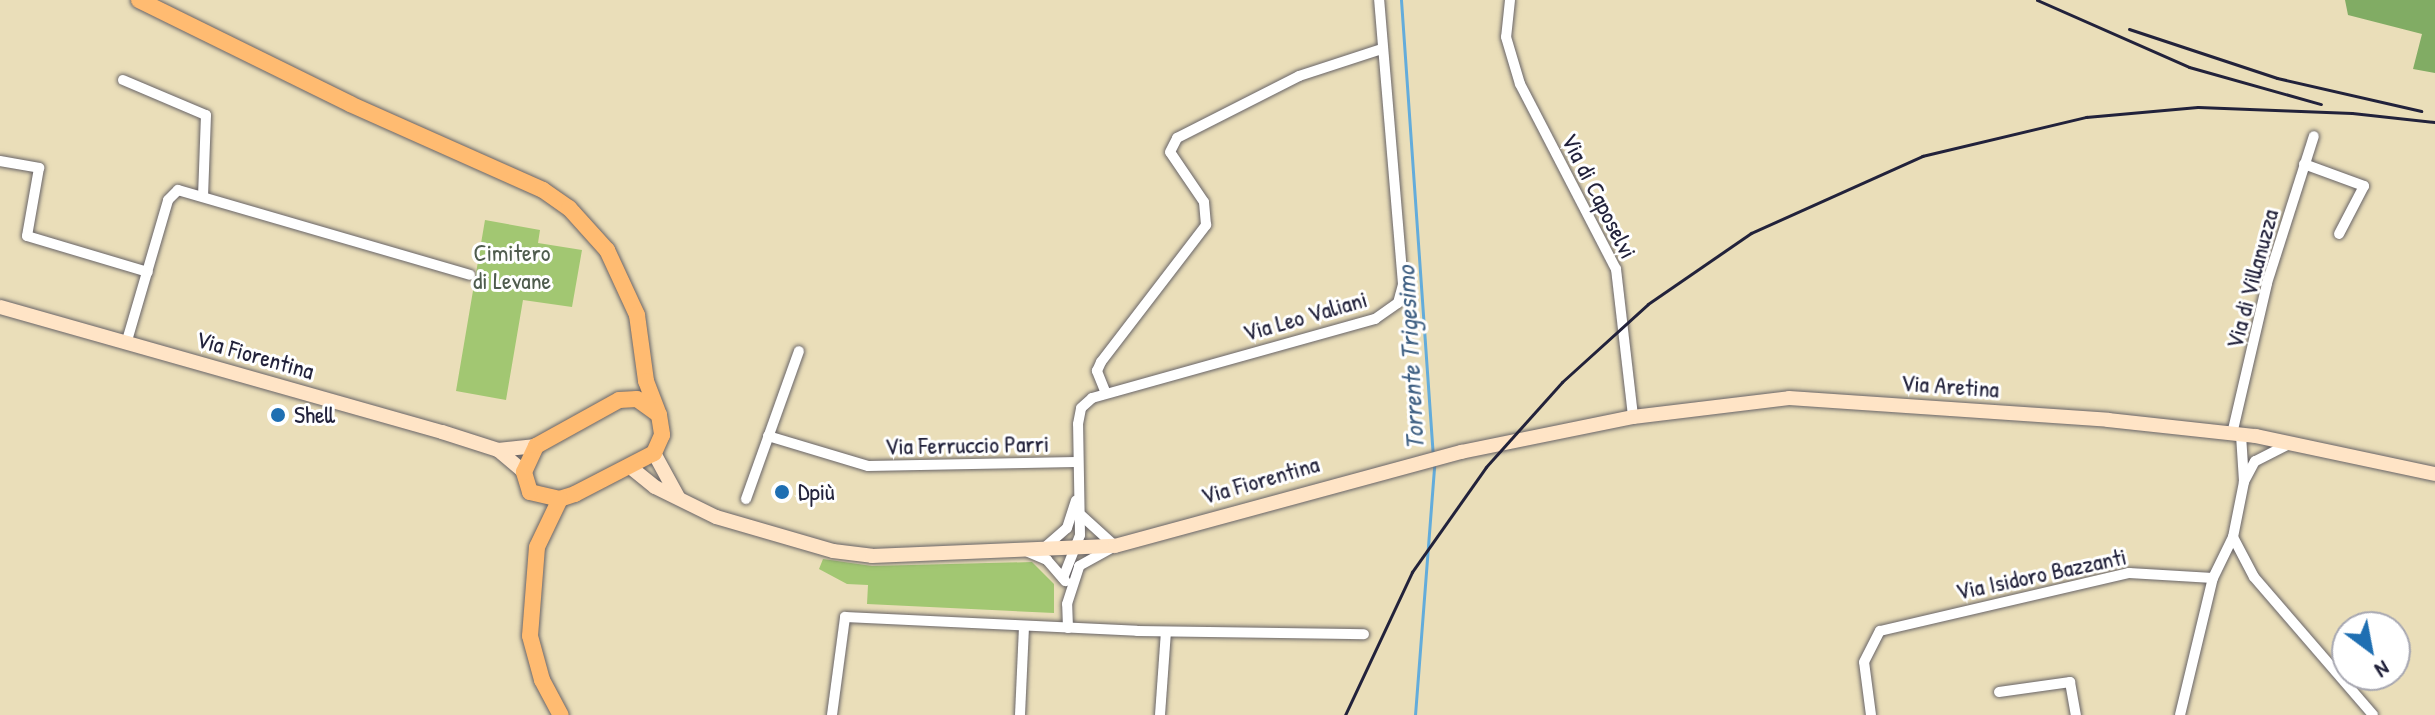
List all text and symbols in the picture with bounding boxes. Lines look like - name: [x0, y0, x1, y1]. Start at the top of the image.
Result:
- street label: Via di Caposelvi: [1555, 129, 1643, 263]
- street label: Via di Villanuzza: [2220, 206, 2284, 352]
- park label: Cimitero di Levane: [473, 239, 551, 295]
- water label: Torrente Trigesimo: [1390, 265, 1430, 451]
- street label: Via Leo Valiani: [1240, 285, 1370, 347]
- street label: Via Fiorentina: [193, 324, 317, 386]
- street label: Via Aretina: [1900, 368, 2000, 404]
- place label: Shell: [294, 401, 335, 429]
- marker: Shell: [269, 406, 287, 424]
- street label: Via Ferruccio Parri: [885, 429, 1049, 461]
- street label: Via Fiorentina: [1198, 449, 1322, 511]
- place label: Dpiù: [798, 478, 835, 506]
- marker: Dpiù: [773, 483, 791, 501]
- street label: Via Isidoro Bazzanti: [1953, 542, 2129, 606]
- north arrow: [2331, 611, 2411, 691]
- text: N: [2370, 654, 2396, 685]

